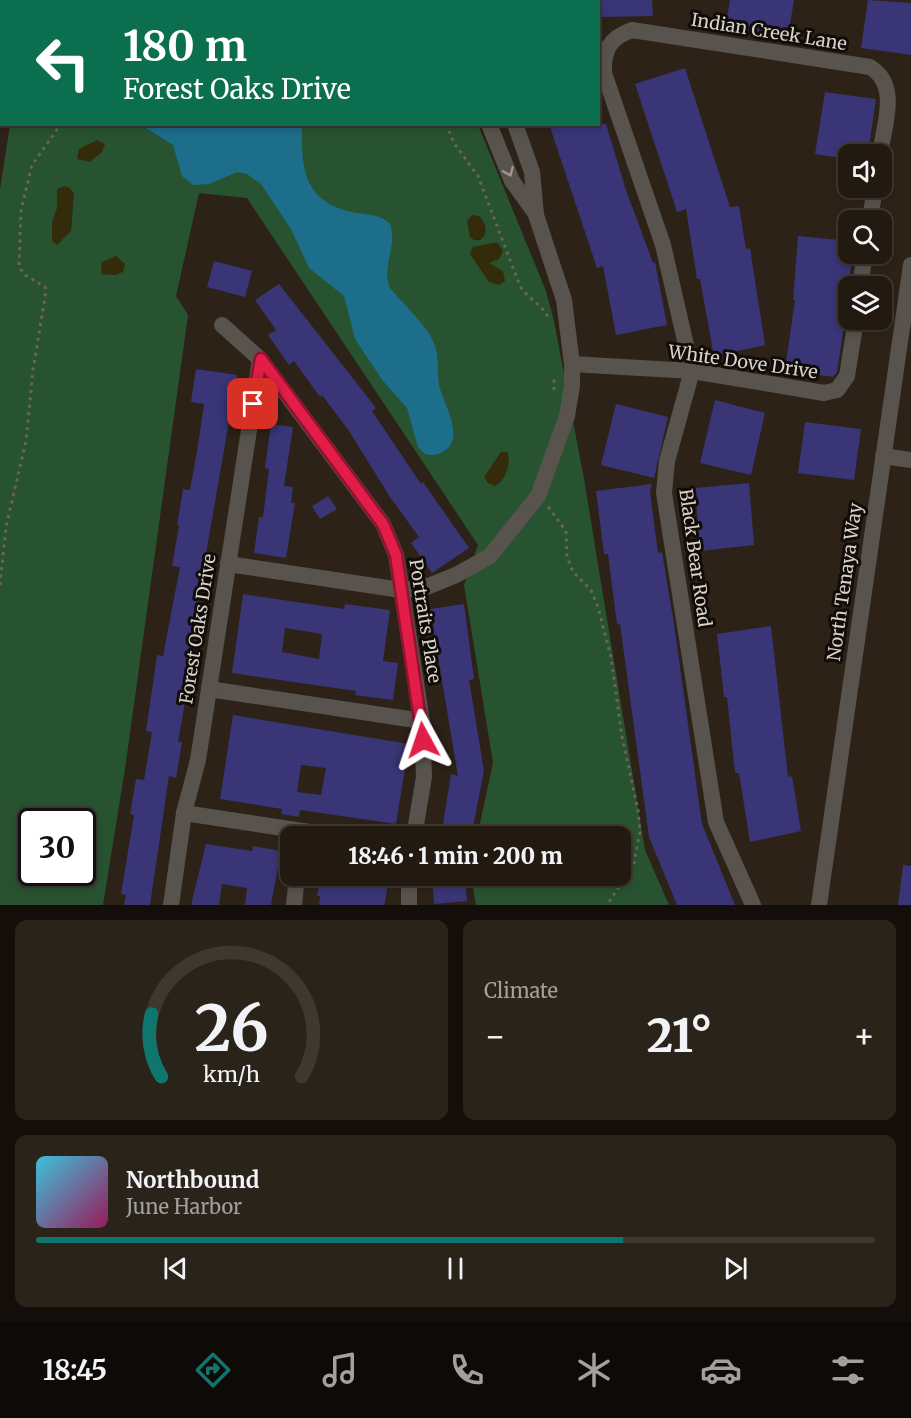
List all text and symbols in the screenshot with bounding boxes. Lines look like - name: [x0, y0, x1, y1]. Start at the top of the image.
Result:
- street label: Indian Creek Lane: [689, 8, 849, 55]
- text: 180 m: [123, 20, 247, 72]
- icon: left: [24, 24, 102, 102]
- text: Forest Oaks Drive: [123, 72, 351, 106]
- map controls: [838, 144, 892, 330]
- button: sound: [838, 144, 892, 198]
- one-way arrow: [501, 165, 513, 176]
- button: search: [838, 210, 892, 264]
- button: layers: [838, 276, 892, 330]
- street label: White Dove Drive: [666, 339, 819, 383]
- pin: [227, 378, 278, 429]
- icon: arrive: [236, 387, 269, 420]
- street label: Black Bear Road: [674, 487, 717, 629]
- street label: North Tenaya Way: [822, 501, 867, 662]
- street label: Forest Oaks Drive: [174, 552, 221, 706]
- street label: Portraits Place: [404, 557, 447, 685]
- position arrow: [391, 708, 455, 772]
- speed limit sign: 30: [18, 808, 96, 886]
- text: 18:46 · 1 min · 200 m: [348, 842, 563, 870]
- text: Climate: [484, 978, 558, 1003]
- text: 26: [194, 990, 269, 1068]
- text: 21°: [647, 1008, 712, 1064]
- text: −: [484, 1016, 506, 1057]
- text: +: [853, 1016, 875, 1057]
- text: km/h: [203, 1061, 260, 1088]
- text: Northbound: [126, 1166, 259, 1194]
- text: June Harbor: [126, 1194, 242, 1219]
- icon: previous: [159, 1252, 192, 1285]
- icon: pause: [439, 1252, 472, 1285]
- icon: next: [719, 1252, 752, 1285]
- icon: directions: [192, 1349, 234, 1391]
- icon: music: [319, 1349, 361, 1391]
- icon: phone: [446, 1349, 488, 1391]
- icon: climate: [573, 1349, 615, 1391]
- icon: car: [700, 1349, 742, 1391]
- icon: filters: [827, 1349, 869, 1391]
- text: 18:45: [42, 1353, 107, 1387]

